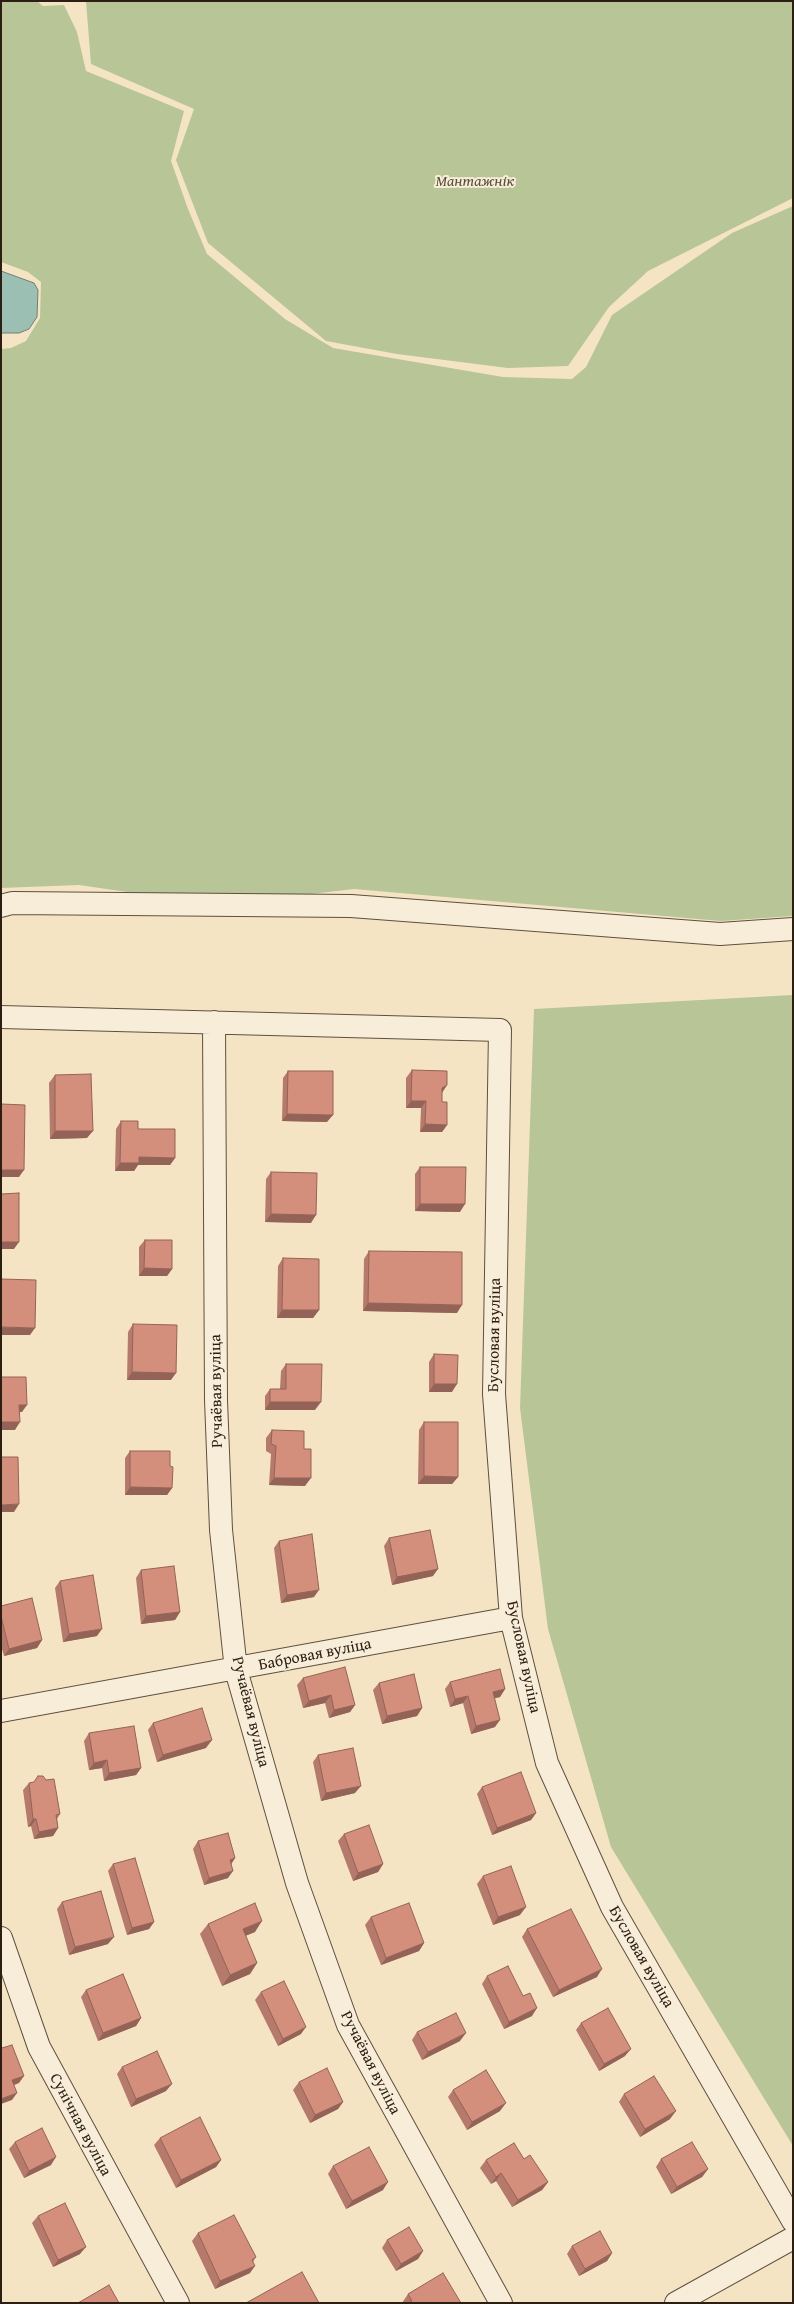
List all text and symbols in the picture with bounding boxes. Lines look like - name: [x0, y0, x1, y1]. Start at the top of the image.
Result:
- park label: Мантажнік: [436, 172, 514, 192]
- street label: Бусловая вуліца: [484, 1278, 506, 1392]
- street label: Ручаёвая вуліца: [206, 1334, 228, 1448]
- street label: Бусловая вуліца: [502, 1599, 544, 1715]
- street label: Бабровая вуліца: [257, 1635, 373, 1675]
- street label: Ручаёвая вуліца: [227, 1655, 273, 1769]
- street label: Бусловая вуліца: [604, 1903, 678, 2011]
- street label: Ручаёвая вуліца: [336, 2008, 404, 2118]
- street label: Сунічная вуліца: [45, 2070, 115, 2180]

